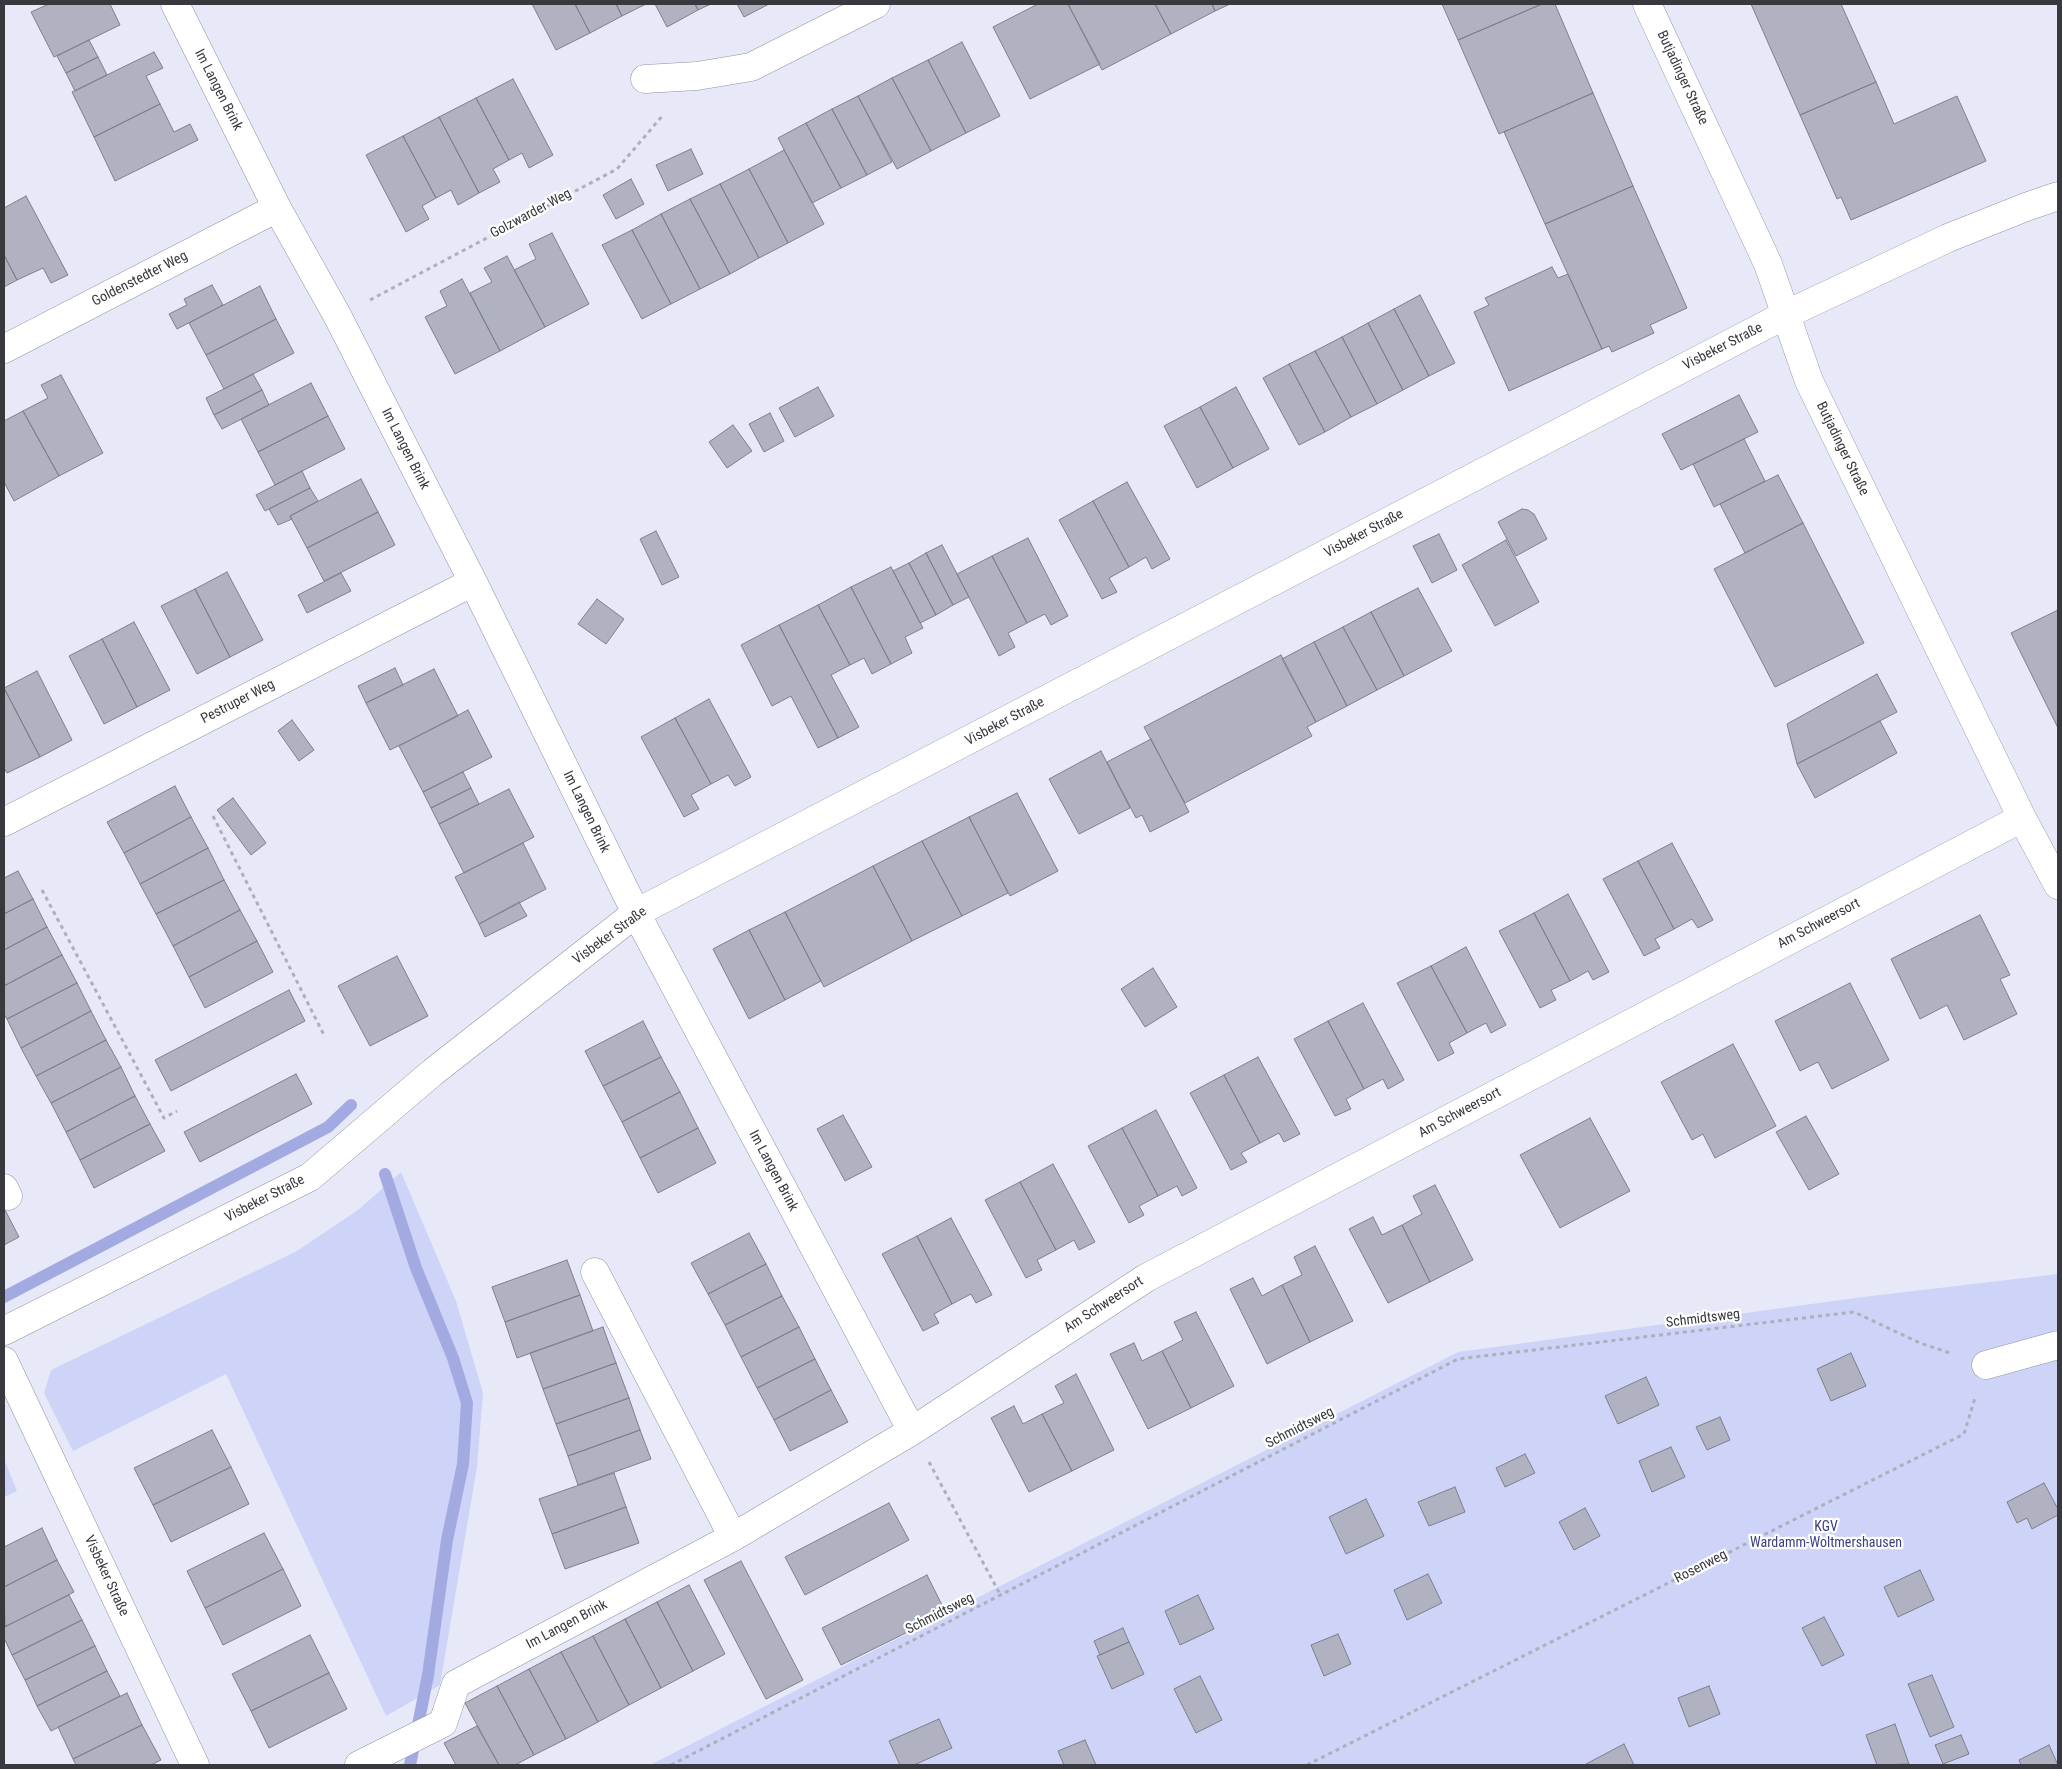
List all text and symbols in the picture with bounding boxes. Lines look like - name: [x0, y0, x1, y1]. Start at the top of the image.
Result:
- street label: Butjadinger Straße: [1653, 28, 1711, 128]
- street label: Im Langen Brink: [190, 47, 246, 133]
- street label: Golzwarder Weg: [488, 186, 574, 242]
- street label: Goldenstedter Weg: [89, 248, 191, 310]
- street label: Visbeker Straße: [1680, 320, 1766, 374]
- street label: Butjadinger Straße: [1812, 399, 1872, 499]
- street label: Im Langen Brink: [377, 406, 433, 492]
- street label: Visbeker Straße: [1322, 506, 1406, 562]
- street label: Pestruper Weg: [198, 676, 278, 728]
- street label: Visbeker Straße: [963, 694, 1047, 750]
- street label: Im Langen Brink: [559, 768, 613, 856]
- street label: Am Schweersort: [1775, 895, 1863, 953]
- street label: Visbeker Straße: [570, 904, 650, 968]
- street label: Am Schweersort: [1416, 1084, 1504, 1142]
- street label: Im Langen Brink: [745, 1128, 801, 1214]
- street label: Visbeker Straße: [222, 1172, 308, 1226]
- street label: Am Schweersort: [1061, 1273, 1147, 1337]
- street label: Schmidtsweg: [1665, 1306, 1741, 1332]
- street label: Schmidtsweg: [1263, 1404, 1337, 1452]
- park label: KGV Wardamm-Woltmershausen: [1750, 1519, 1902, 1551]
- street label: Visbeker Straße: [80, 1533, 132, 1619]
- street label: Rosenweg: [1672, 1547, 1730, 1587]
- street label: Schmidtsweg: [903, 1590, 977, 1638]
- street label: Im Langen Brink: [524, 1597, 610, 1653]

